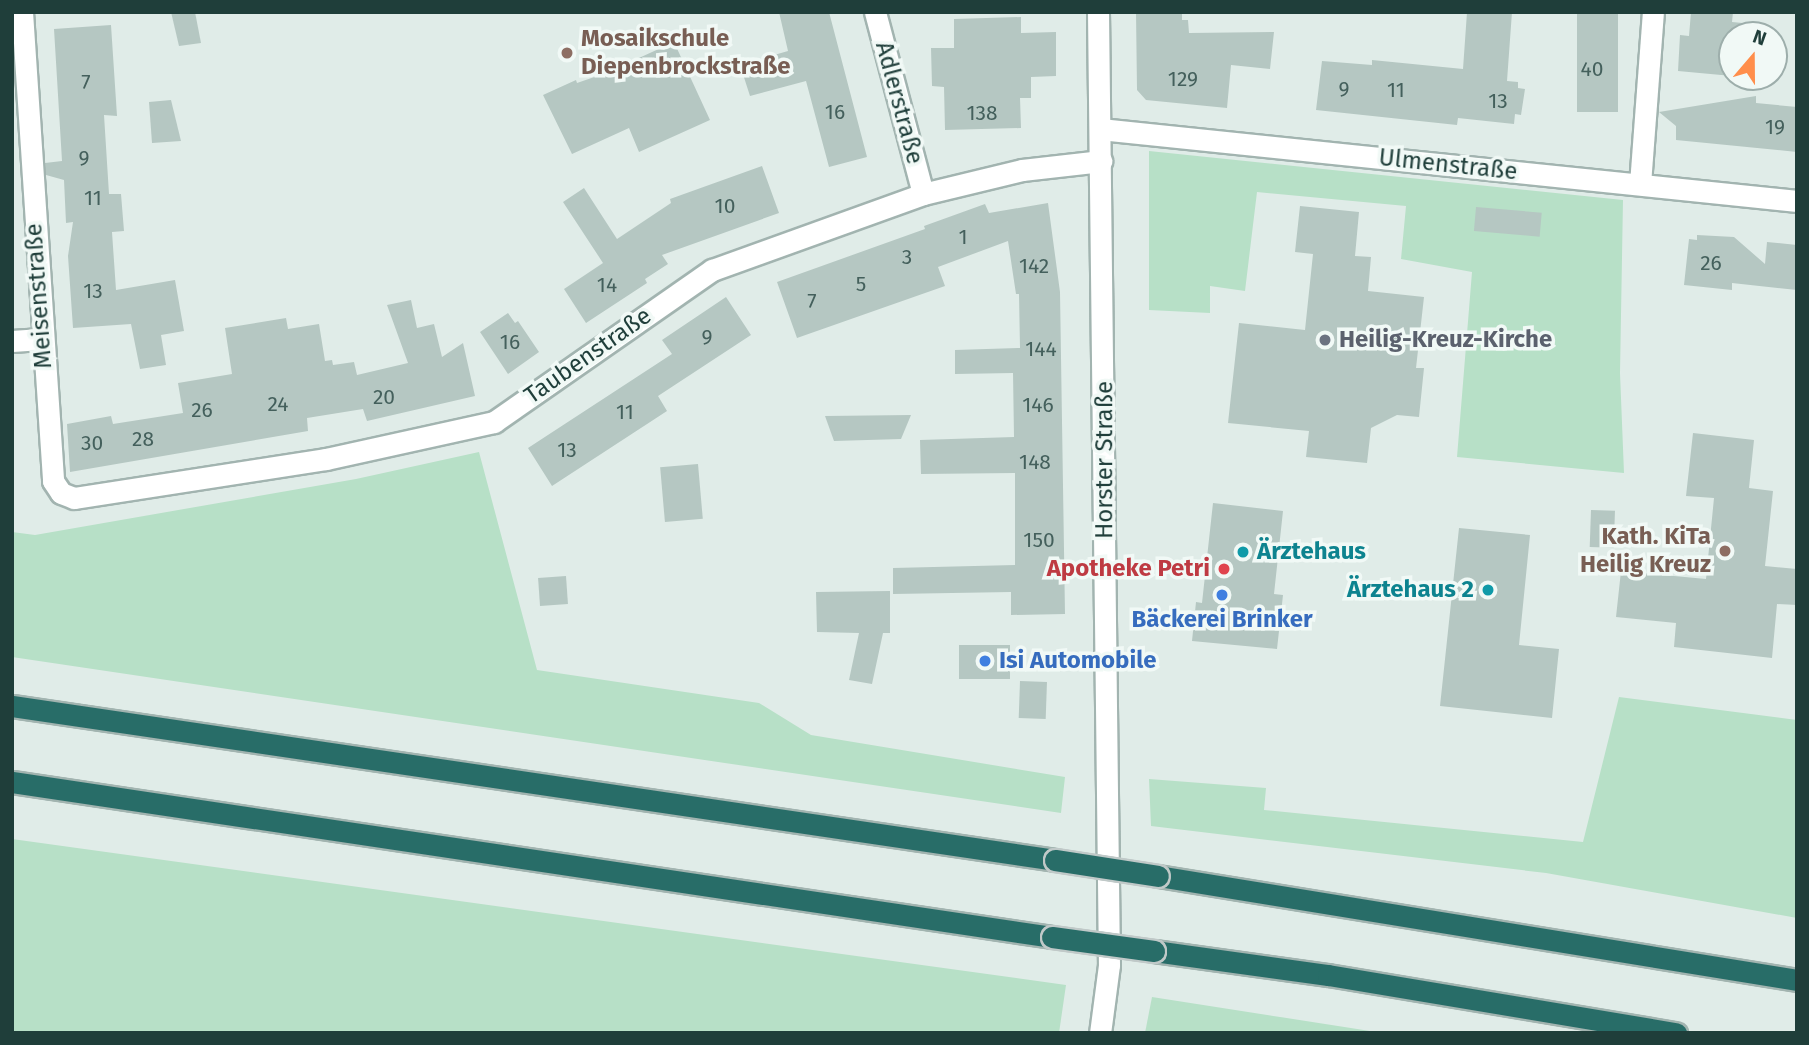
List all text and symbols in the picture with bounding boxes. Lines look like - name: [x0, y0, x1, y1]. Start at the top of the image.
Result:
- north arrow: [1718, 21, 1788, 91]
- place label: Mosaikschule Diepenbrockstraße: [581, 25, 791, 81]
- text: N: [1750, 25, 1770, 51]
- street label: Adlerstraße: [869, 39, 929, 167]
- marker: Mosaikschule Diepenbrockstraße: [559, 45, 575, 61]
- house number: 40: [1581, 56, 1603, 82]
- house number: 129: [1168, 66, 1198, 92]
- house number: 7: [81, 69, 91, 95]
- house number: 9: [1338, 76, 1350, 102]
- house number: 11: [1387, 77, 1405, 103]
- house number: 13: [1488, 88, 1508, 114]
- house number: 16: [825, 99, 845, 125]
- house number: 138: [966, 100, 998, 126]
- house number: 19: [1765, 114, 1785, 140]
- street label: Ulmenstraße: [1377, 143, 1519, 187]
- house number: 9: [78, 145, 90, 171]
- house number: 11: [84, 185, 102, 211]
- house number: 10: [715, 193, 735, 219]
- street label: Meisenstraße: [20, 222, 58, 370]
- house number: 1: [958, 224, 968, 250]
- house number: 3: [902, 244, 912, 270]
- house number: 26: [1700, 250, 1722, 276]
- house number: 142: [1019, 253, 1049, 279]
- house number: 5: [856, 271, 866, 297]
- house number: 14: [597, 272, 617, 298]
- house number: 13: [83, 278, 103, 304]
- house number: 7: [807, 288, 817, 314]
- street label: Taubenstraße: [519, 302, 657, 410]
- house number: 9: [701, 324, 713, 350]
- place label: Heilig-Kreuz-Kirche: [1339, 326, 1552, 354]
- house number: 16: [500, 329, 520, 355]
- marker: Heilig-Kreuz-Kirche: [1317, 332, 1333, 348]
- house number: 144: [1025, 336, 1057, 362]
- street label: Horster Straße: [1091, 381, 1119, 539]
- house number: 20: [373, 384, 395, 410]
- house number: 24: [268, 391, 288, 417]
- house number: 146: [1022, 392, 1054, 418]
- house number: 26: [191, 397, 213, 423]
- house number: 11: [616, 399, 634, 425]
- house number: 28: [132, 426, 154, 452]
- house number: 30: [81, 430, 103, 456]
- house number: 13: [557, 437, 577, 463]
- house number: 148: [1019, 449, 1051, 475]
- place label: Kath. KiTa Heilig Kreuz: [1580, 523, 1711, 579]
- house number: 150: [1023, 527, 1055, 553]
- place label: Ärztehaus: [1257, 538, 1366, 566]
- marker: Kath. KiTa Heilig Kreuz: [1717, 543, 1733, 559]
- marker: Ärztehaus: [1235, 544, 1251, 560]
- place label: Apotheke Petri: [1047, 555, 1210, 583]
- marker: Apotheke Petri: [1216, 561, 1232, 577]
- place label: Ärztehaus 2: [1347, 576, 1474, 604]
- marker: Ärztehaus 2: [1480, 582, 1496, 598]
- marker: Bäckerei Brinker: [1214, 587, 1230, 603]
- place label: Bäckerei Brinker: [1131, 606, 1313, 634]
- place label: Isi Automobile: [999, 647, 1156, 675]
- marker: Isi Automobile: [977, 653, 993, 669]

